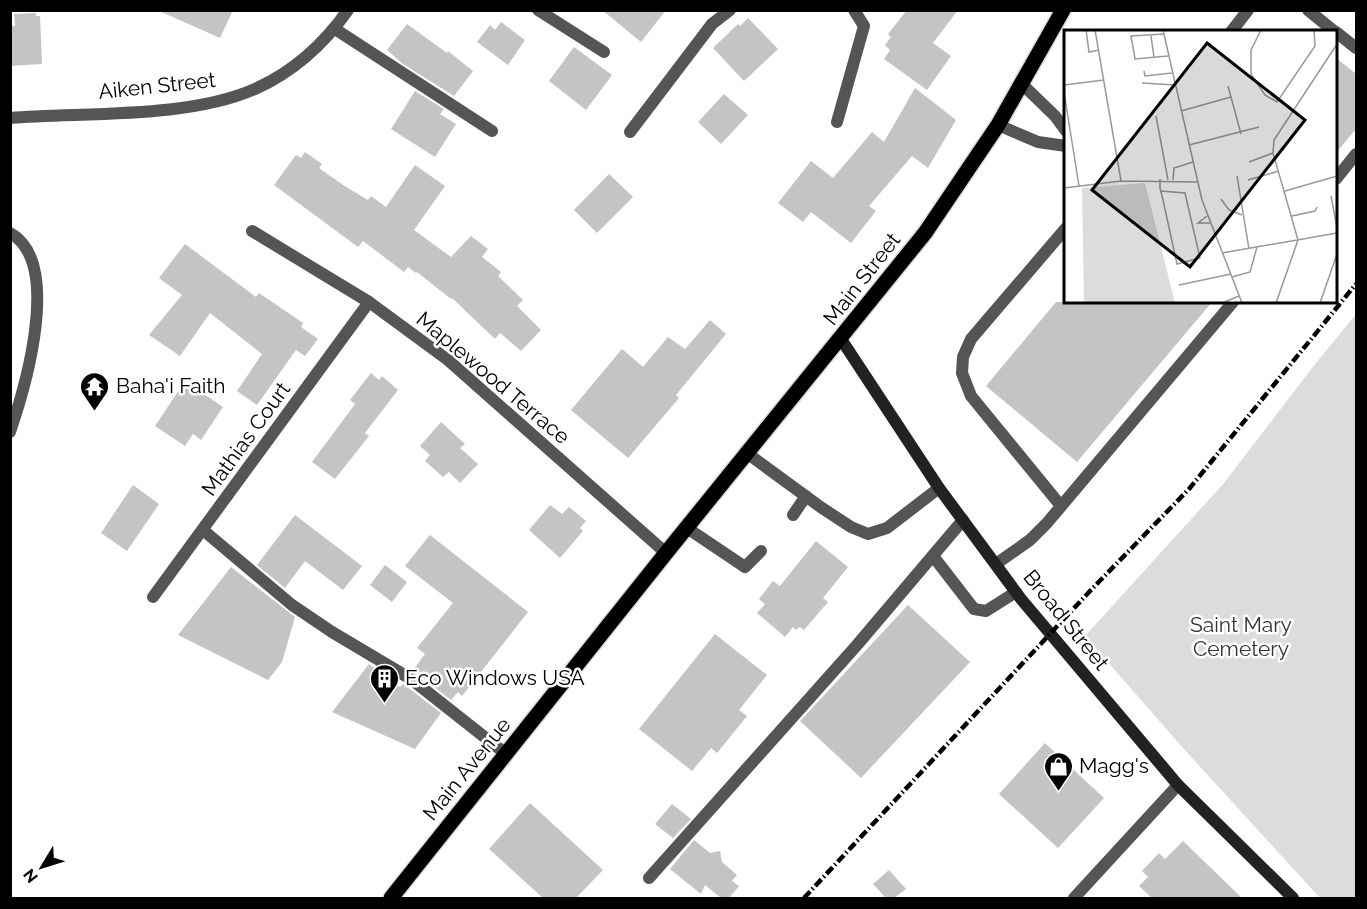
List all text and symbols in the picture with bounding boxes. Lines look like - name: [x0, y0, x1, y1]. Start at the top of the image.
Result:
- inset map: [1064, 30, 1337, 303]
- street label: Aiken Street: [97, 67, 217, 104]
- street label: Main Street: [818, 228, 905, 330]
- street label: Maplewood Terrace: [412, 306, 575, 449]
- temple icon: Baha'i Faith: [79, 370, 111, 412]
- place label: Baha'i Faith: [116, 373, 226, 398]
- street label: Mathias Court: [196, 377, 295, 500]
- street label: Broad Street: [1018, 565, 1114, 675]
- park label: Saint Mary Cemetery: [1190, 612, 1292, 661]
- building icon: Eco Windows USA: [368, 662, 400, 704]
- place label: Eco Windows USA: [405, 665, 585, 690]
- street label: Main Avenue: [418, 712, 516, 825]
- shop icon: Magg's: [1042, 750, 1074, 792]
- place label: Magg's: [1079, 753, 1149, 778]
- north arrow: [12, 837, 72, 897]
- text: N: [19, 865, 42, 887]

